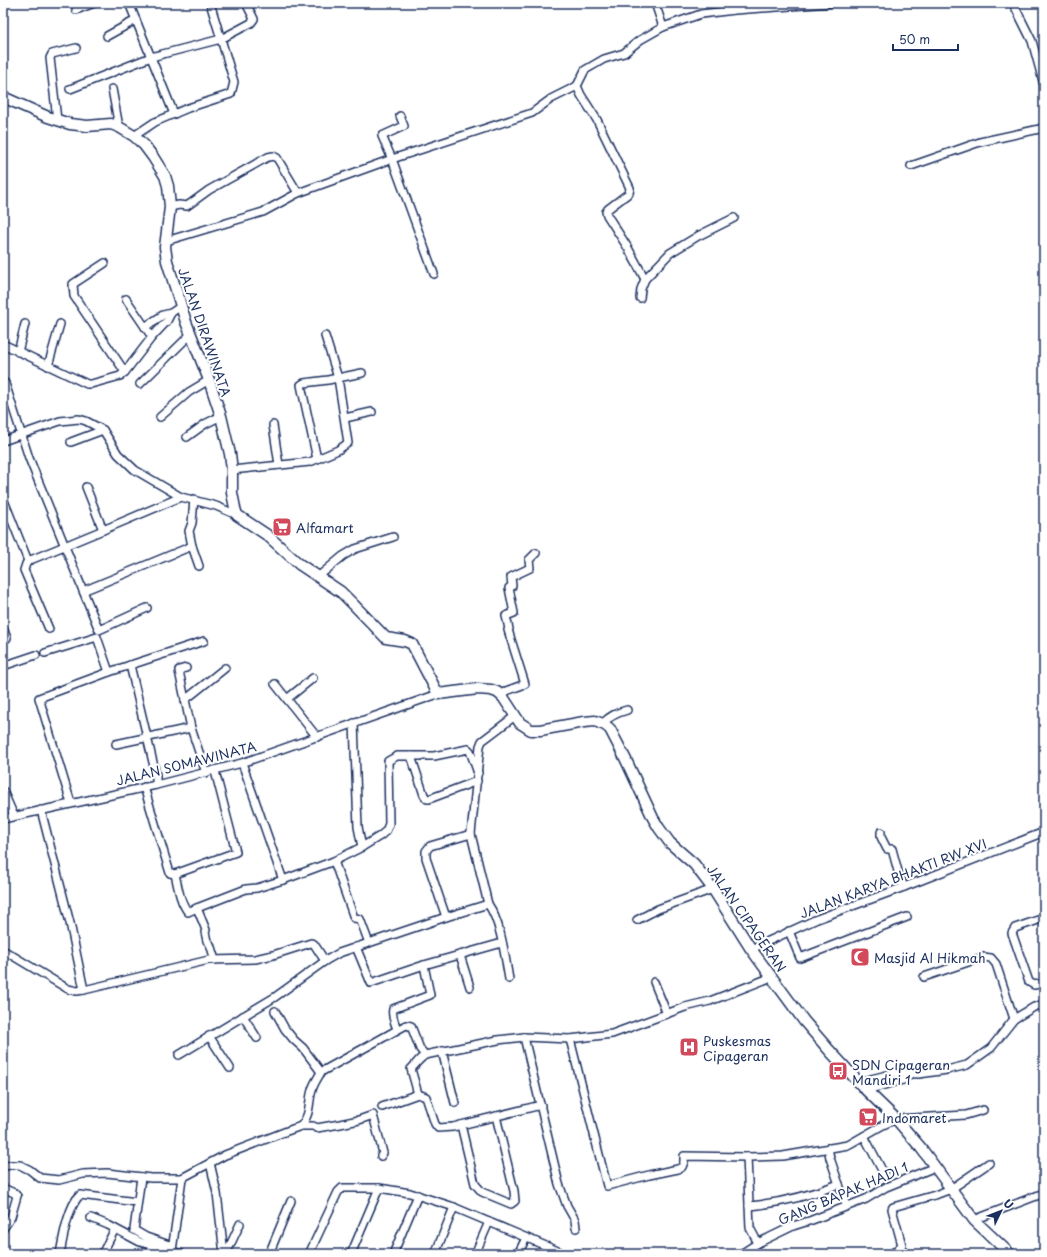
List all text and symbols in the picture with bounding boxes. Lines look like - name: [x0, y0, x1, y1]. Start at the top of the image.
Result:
- scale bar: [893, 26, 958, 52]
- text: 50 m: [899, 30, 930, 48]
- street label: JALAN DIRAWINATA: [174, 265, 236, 399]
- supermarket icon: Alfamart: [271, 516, 293, 538]
- place label: Alfamart: [296, 518, 354, 537]
- street label: JALAN SOMAWINATA: [114, 736, 258, 790]
- street label: JALAN KARYA BHAKTI RW XVI: [797, 833, 989, 923]
- street label: JALAN CIPAGERAN: [703, 860, 791, 976]
- mosque icon: Masjid Al Hikmah: [849, 946, 871, 968]
- place label: Masjid Al Hikmah: [874, 948, 986, 967]
- place label: Puskesmas Cipageran: [703, 1031, 771, 1065]
- hospital icon: Puskesmas Cipageran: [678, 1036, 700, 1058]
- place label: SDN Cipageran Mandiri 1: [852, 1055, 950, 1089]
- bus stop icon: SDN Cipageran Mandiri 1: [827, 1060, 849, 1082]
- supermarket icon: Indomaret: [857, 1106, 879, 1128]
- place label: Indomaret: [882, 1108, 947, 1127]
- street label: GANG BAPAK HADI 1: [775, 1157, 911, 1229]
- north arrow: [981, 1191, 1021, 1231]
- text: U: [1000, 1195, 1018, 1213]

